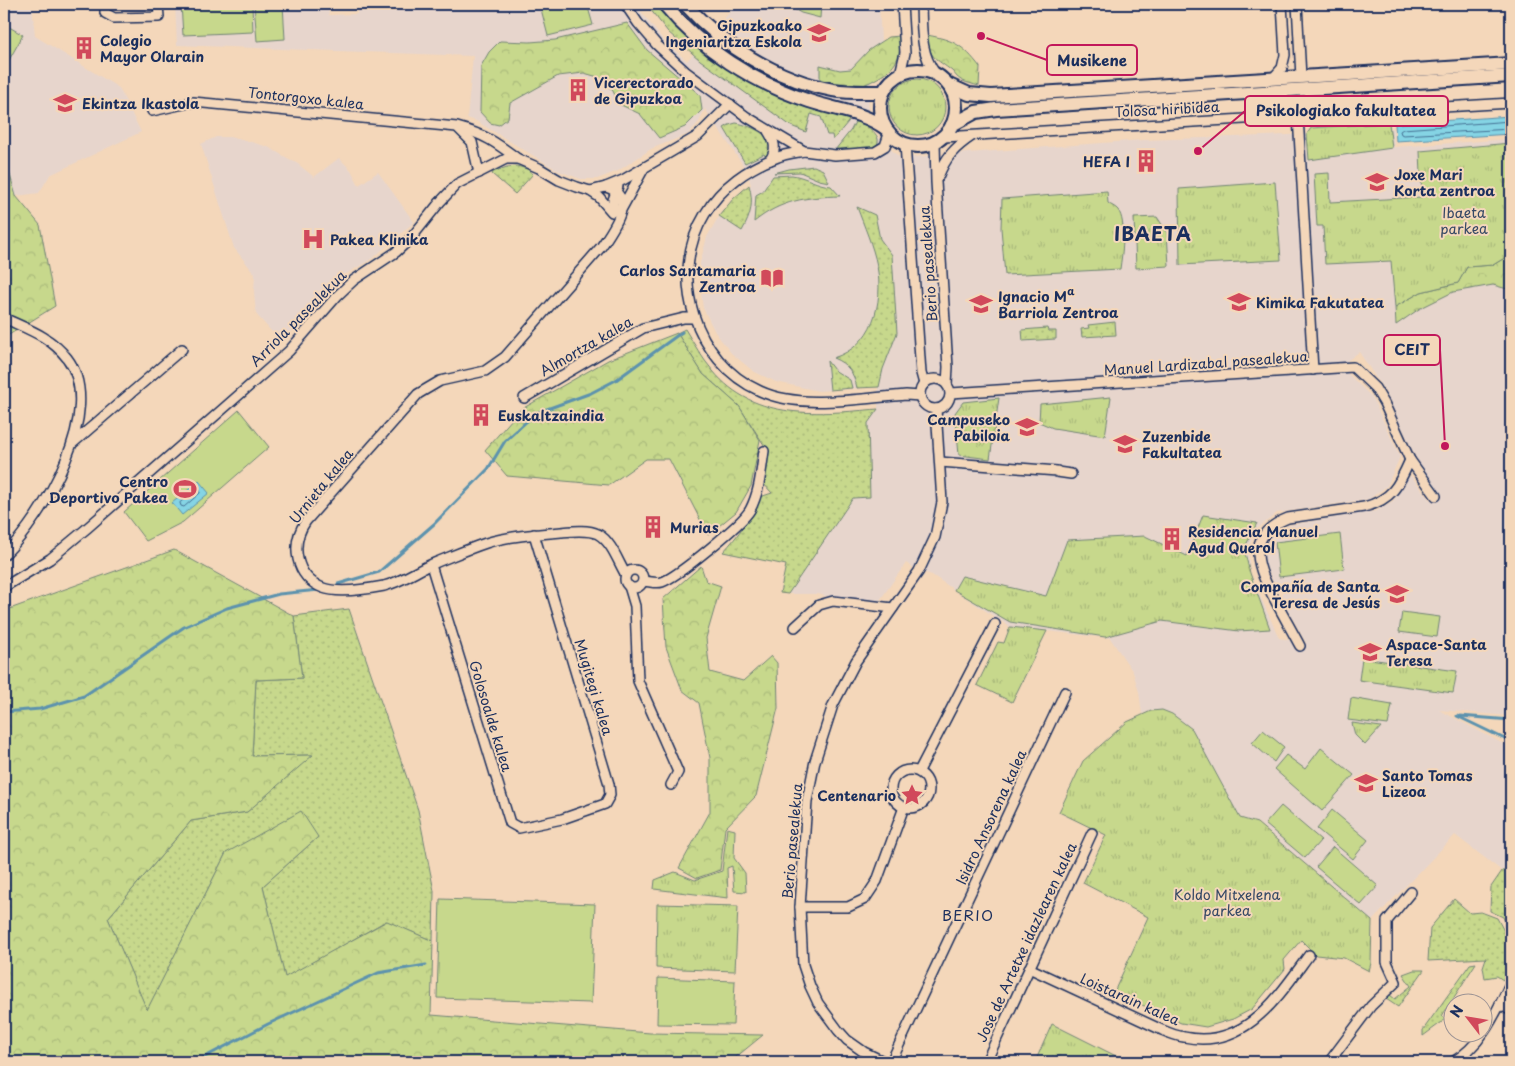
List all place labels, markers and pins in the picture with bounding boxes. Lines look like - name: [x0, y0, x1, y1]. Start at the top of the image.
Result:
- place label: Gipuzkoako Ingeniaritza Eskola: [666, 15, 803, 52]
- school or university icon: Gipuzkoako Ingeniaritza Eskola: [806, 20, 832, 46]
- place label: Colegio Mayor Olarain: [100, 30, 204, 67]
- building icon: Colegio Mayor Olarain: [71, 35, 97, 61]
- callout: Musikene: [1047, 45, 1137, 75]
- place label: Vicerectorado de Gipuzkoa: [594, 72, 694, 109]
- building icon: Vicerectorado de Gipuzkoa: [565, 77, 591, 103]
- school or university icon: Ekintza Ikastola: [52, 90, 78, 116]
- place label: Ekintza Ikastola: [82, 93, 200, 114]
- callout: Psikologiako fakultatea: [1245, 96, 1448, 126]
- building icon: HEFA I: [1133, 148, 1159, 174]
- place label: HEFA I: [1083, 151, 1130, 172]
- place label: Joxe Mari Korta zentroa: [1394, 164, 1495, 201]
- school or university icon: Joxe Mari Korta zentroa: [1364, 169, 1390, 195]
- hospital icon: Pakea Klinika: [300, 226, 326, 252]
- place label: Pakea Klinika: [330, 229, 429, 250]
- place label: Carlos Santamaria Zentroa: [619, 260, 756, 297]
- library icon: Carlos Santamaria Zentroa: [759, 265, 785, 291]
- place label: Ignacio Mª Barriola Zentroa: [998, 286, 1119, 323]
- school or university icon: Kimika Fakutatea: [1226, 289, 1252, 315]
- school or university icon: Ignacio Mª Barriola Zentroa: [968, 291, 994, 317]
- place label: Kimika Fakutatea: [1256, 292, 1385, 313]
- callout: CEIT: [1384, 335, 1440, 365]
- building icon: Euskaltzaindia: [468, 402, 494, 428]
- place label: Euskaltzaindia: [498, 405, 604, 426]
- place label: Campuseko Pabiloia: [927, 409, 1010, 446]
- school or university icon: Campuseko Pabiloia: [1014, 414, 1040, 440]
- place label: Zuzenbide Fakultatea: [1142, 426, 1223, 463]
- school or university icon: Zuzenbide Fakultatea: [1112, 431, 1138, 457]
- place label: Centro Deportivo Pakea: [49, 471, 169, 508]
- sports icon: Centro Deportivo Pakea: [172, 476, 198, 502]
- building icon: Murias: [640, 514, 666, 540]
- place label: Murias: [670, 517, 719, 538]
- place label: Residencia Manuel Agud Querol: [1187, 521, 1318, 558]
- building icon: Residencia Manuel Agud Querol: [1159, 526, 1185, 552]
- place label: Compañía de Santa Teresa de Jesús: [1240, 576, 1380, 613]
- school or university icon: Compañía de Santa Teresa de Jesús: [1384, 581, 1410, 607]
- place label: Aspace-Santa Teresa: [1385, 634, 1487, 671]
- school or university icon: Aspace-Santa Teresa: [1357, 639, 1383, 665]
- place label: Santo Tomas Lizeoa: [1382, 765, 1473, 802]
- school or university icon: Santo Tomas Lizeoa: [1353, 770, 1379, 796]
- place icon: Centenario: [899, 782, 925, 808]
- place label: Centenario: [817, 785, 896, 806]

